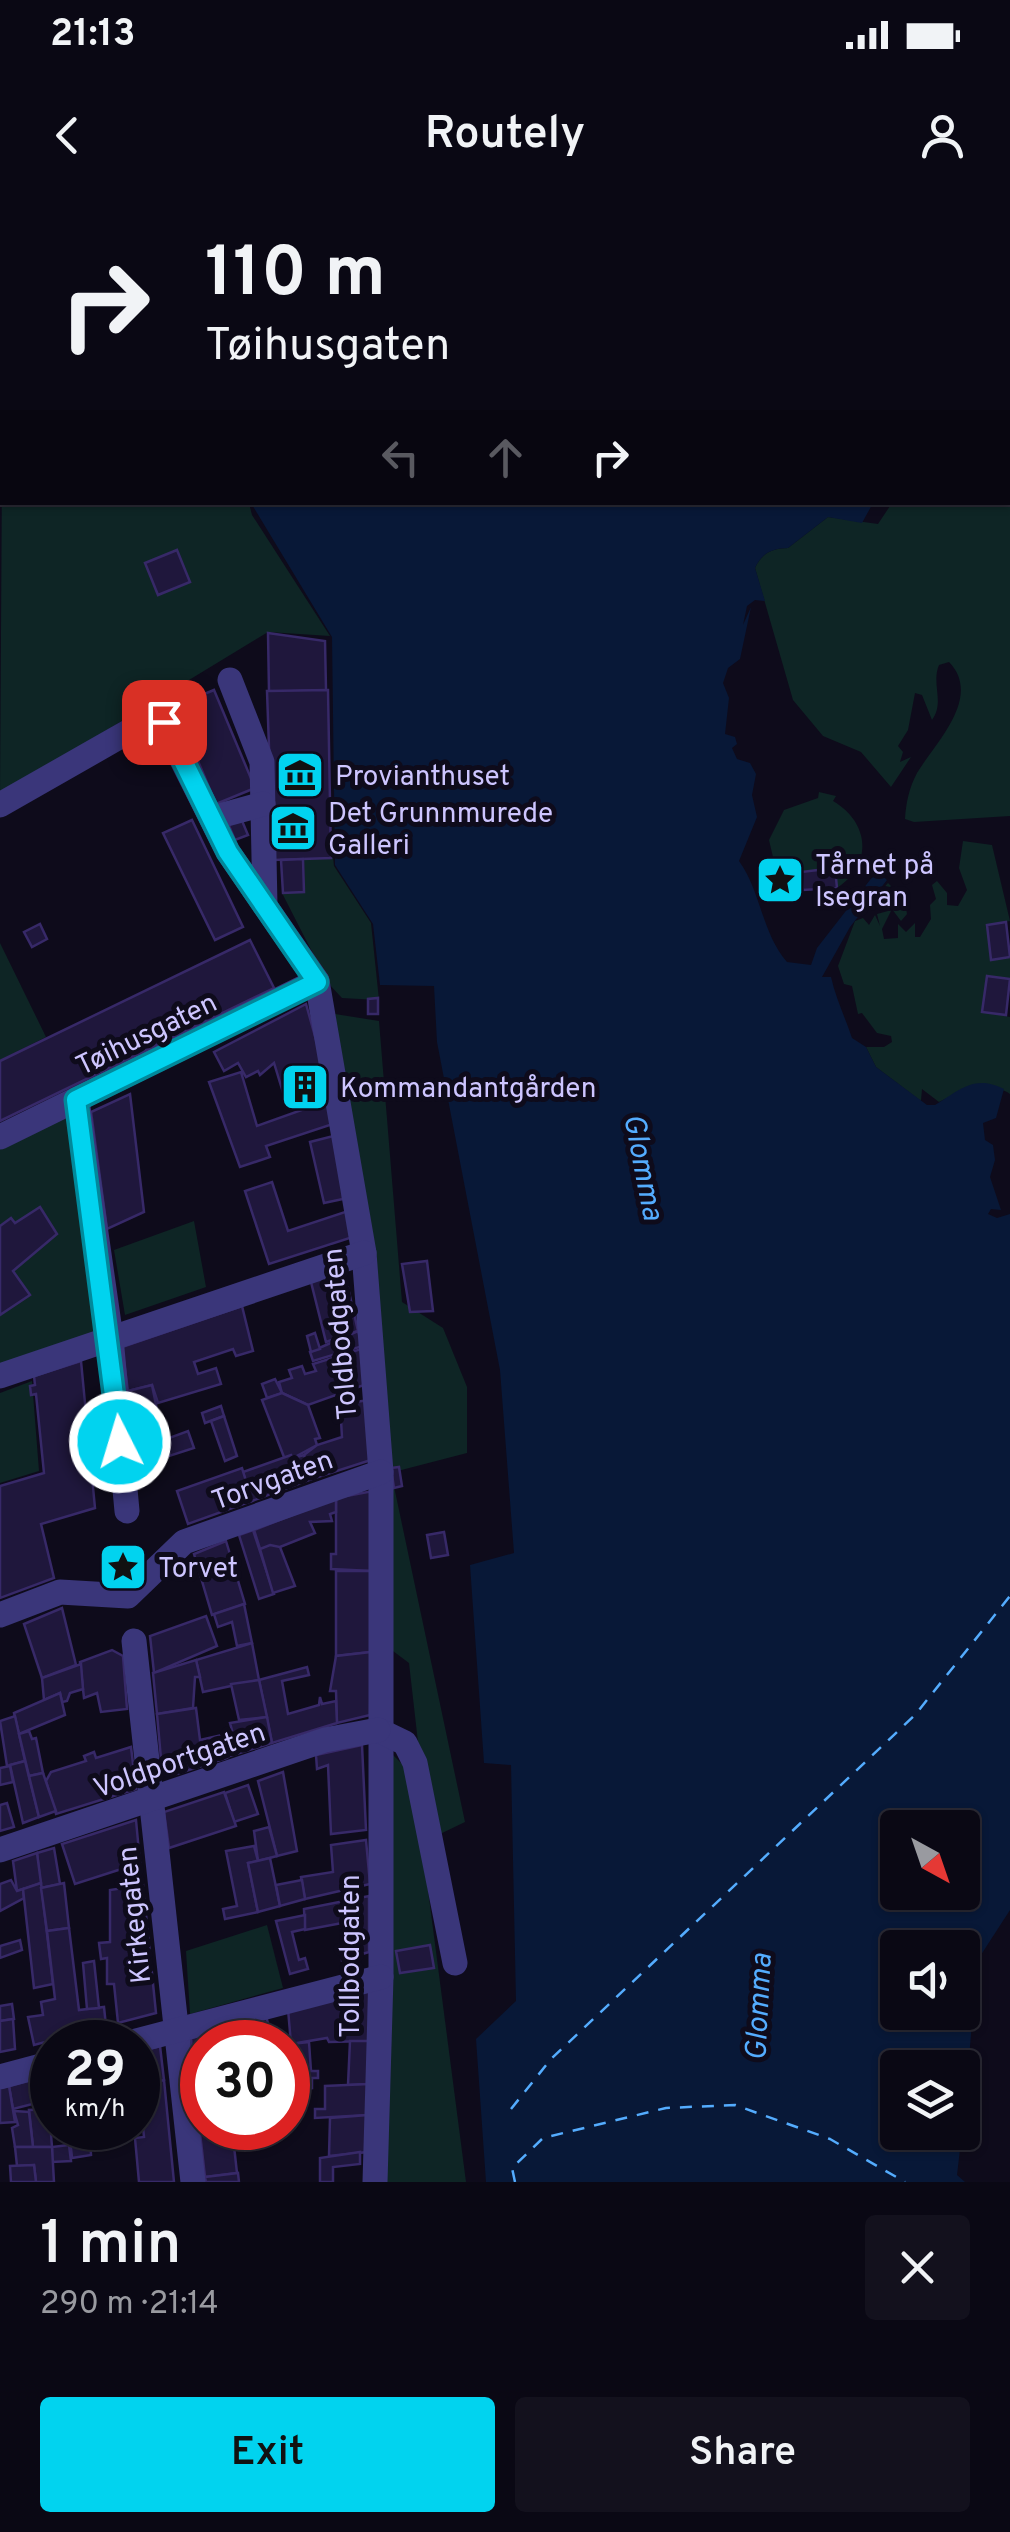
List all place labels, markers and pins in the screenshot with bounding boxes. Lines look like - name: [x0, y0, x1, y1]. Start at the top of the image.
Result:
- pin: [122, 680, 207, 765]
- museum icon: Provianthuset: [274, 749, 326, 801]
- place label: Provianthuset: [335, 760, 510, 796]
- place label: Det Grunnmurede Galleri: [328, 797, 553, 865]
- museum icon: Det Grunnmurede Galleri: [267, 802, 319, 854]
- place label: Tårnet på Isegran: [815, 849, 934, 917]
- place icon: Tårnet på Isegran: [754, 854, 806, 906]
- building icon: Kommandantgården: [279, 1061, 331, 1113]
- place label: Kommandantgården: [340, 1072, 596, 1108]
- place icon: Torvet: [97, 1541, 149, 1593]
- place label: Torvet: [158, 1552, 238, 1588]

